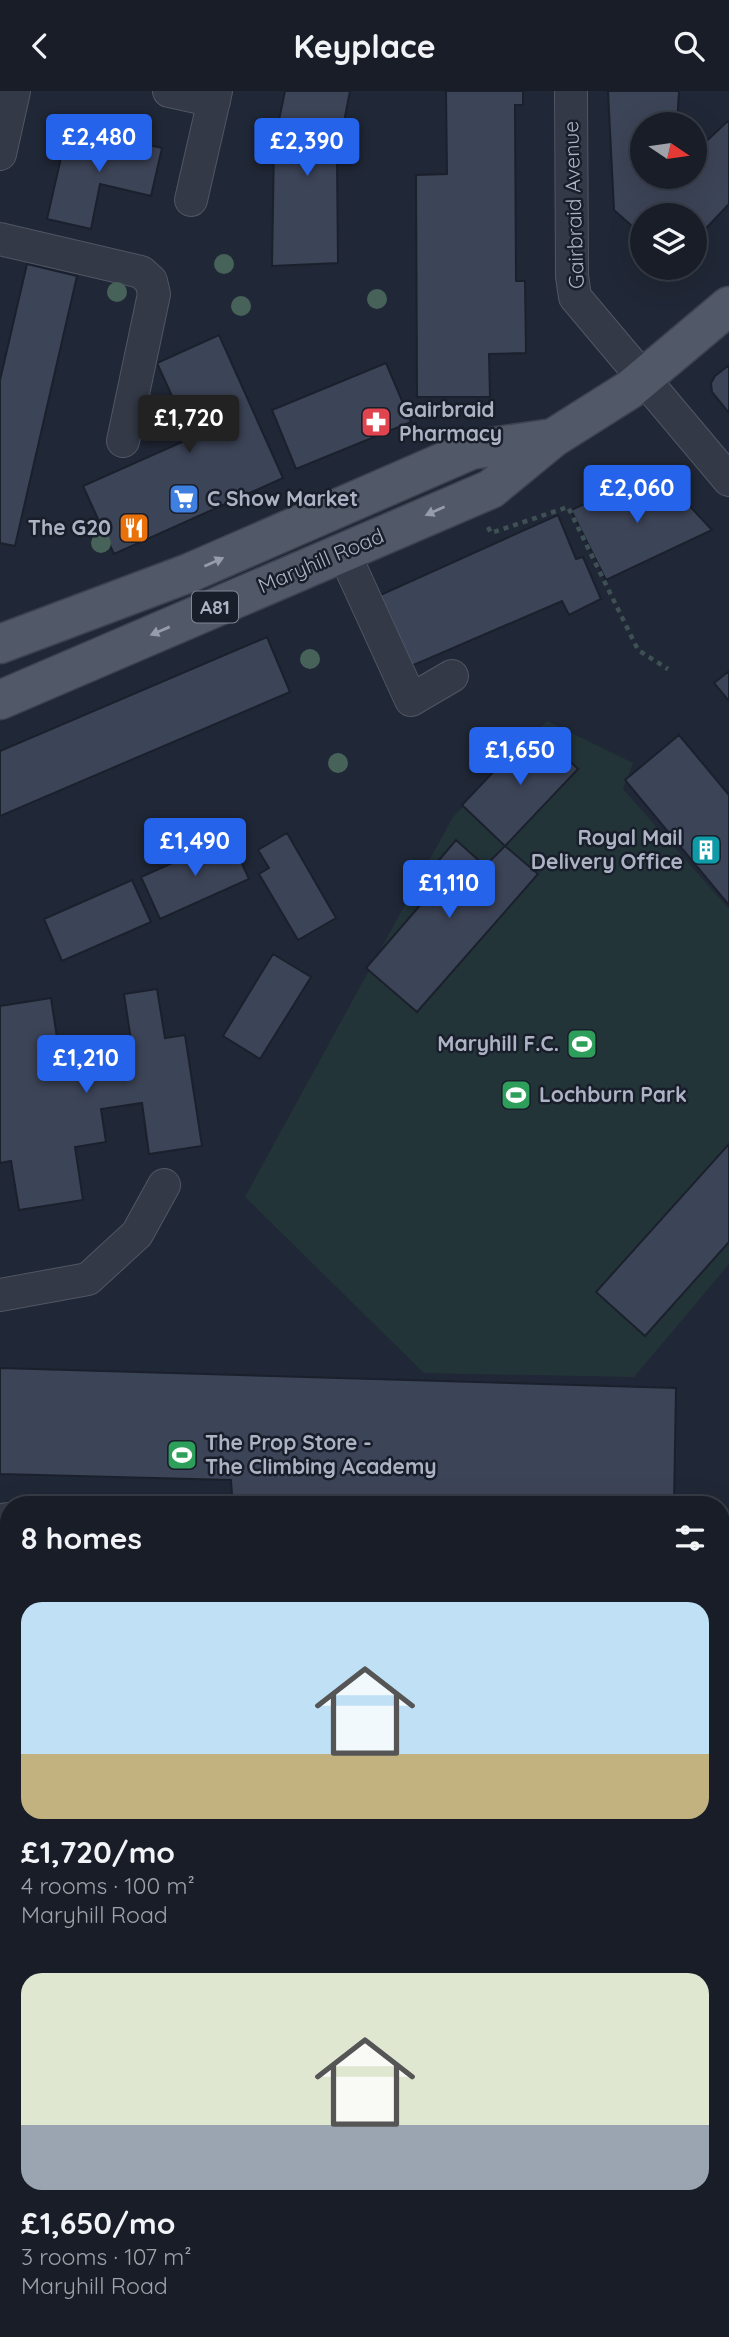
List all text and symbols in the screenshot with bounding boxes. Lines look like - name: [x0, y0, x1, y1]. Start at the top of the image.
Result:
- text: Keyplace: [293, 26, 436, 66]
- icon: back: [21, 27, 59, 65]
- icon: search: [670, 27, 708, 65]
- north arrow: [630, 112, 707, 189]
- map controls: [630, 112, 707, 280]
- pin: £2,480: [42, 115, 156, 174]
- pin: £2,390: [250, 119, 364, 178]
- street label: Gairbraid Avenue: [557, 120, 589, 290]
- text: £2,480: [62, 122, 136, 151]
- text: £2,390: [270, 126, 344, 155]
- button: layers: [630, 203, 707, 280]
- pin: £1,720: [132, 395, 246, 455]
- place label: Gairbraid Pharmacy: [399, 396, 502, 446]
- text: £1,720: [154, 403, 224, 432]
- pharmacy icon: Gairbraid Pharmacy: [359, 405, 393, 439]
- pin: £2,060: [580, 465, 694, 525]
- text: £2,060: [600, 473, 674, 502]
- supermarket icon: C Show Market: [167, 482, 201, 516]
- place label: C Show Market: [207, 485, 358, 511]
- one-way arrow: [425, 505, 445, 517]
- restaurant icon: The G20: [117, 511, 151, 545]
- place label: The G20: [28, 514, 111, 540]
- street label: Maryhill Road: [254, 522, 387, 598]
- one-way arrow: [204, 556, 224, 568]
- road number: A81: [192, 591, 238, 622]
- one-way arrow: [150, 625, 170, 637]
- pin: £1,650: [463, 727, 577, 787]
- text: £1,650: [485, 735, 555, 764]
- pin: £1,490: [138, 819, 252, 878]
- place label: Royal Mail Delivery Office: [531, 824, 683, 874]
- text: £1,490: [160, 826, 230, 855]
- building icon: Royal Mail Delivery Office: [689, 833, 723, 867]
- pin: £1,110: [392, 861, 506, 920]
- text: £1,110: [419, 868, 479, 897]
- sports icon: Maryhill F.C.: [565, 1027, 599, 1061]
- place label: Maryhill F.C.: [437, 1030, 559, 1056]
- pin: £1,210: [29, 1035, 143, 1095]
- text: £1,210: [53, 1043, 119, 1072]
- sports icon: Lochburn Park: [499, 1078, 533, 1112]
- place label: Lochburn Park: [539, 1081, 687, 1107]
- place label: The Prop Store - The Climbing Academy: [205, 1429, 437, 1479]
- sports icon: The Prop Store - The Climbing Academy: [165, 1438, 199, 1472]
- text: 8 homes: [21, 1519, 142, 1557]
- icon: filters: [671, 1519, 709, 1557]
- icon: home: [302, 1648, 428, 1774]
- text: £1,720/mo: [21, 1833, 175, 1871]
- text: 4 rooms · 100 m²: [21, 1871, 195, 1900]
- text: Maryhill Road: [21, 1900, 168, 1929]
- icon: home: [302, 2019, 428, 2145]
- text: £1,650/mo: [21, 2204, 175, 2242]
- text: 3 rooms · 107 m²: [21, 2242, 192, 2271]
- text: Maryhill Road: [21, 2271, 168, 2300]

